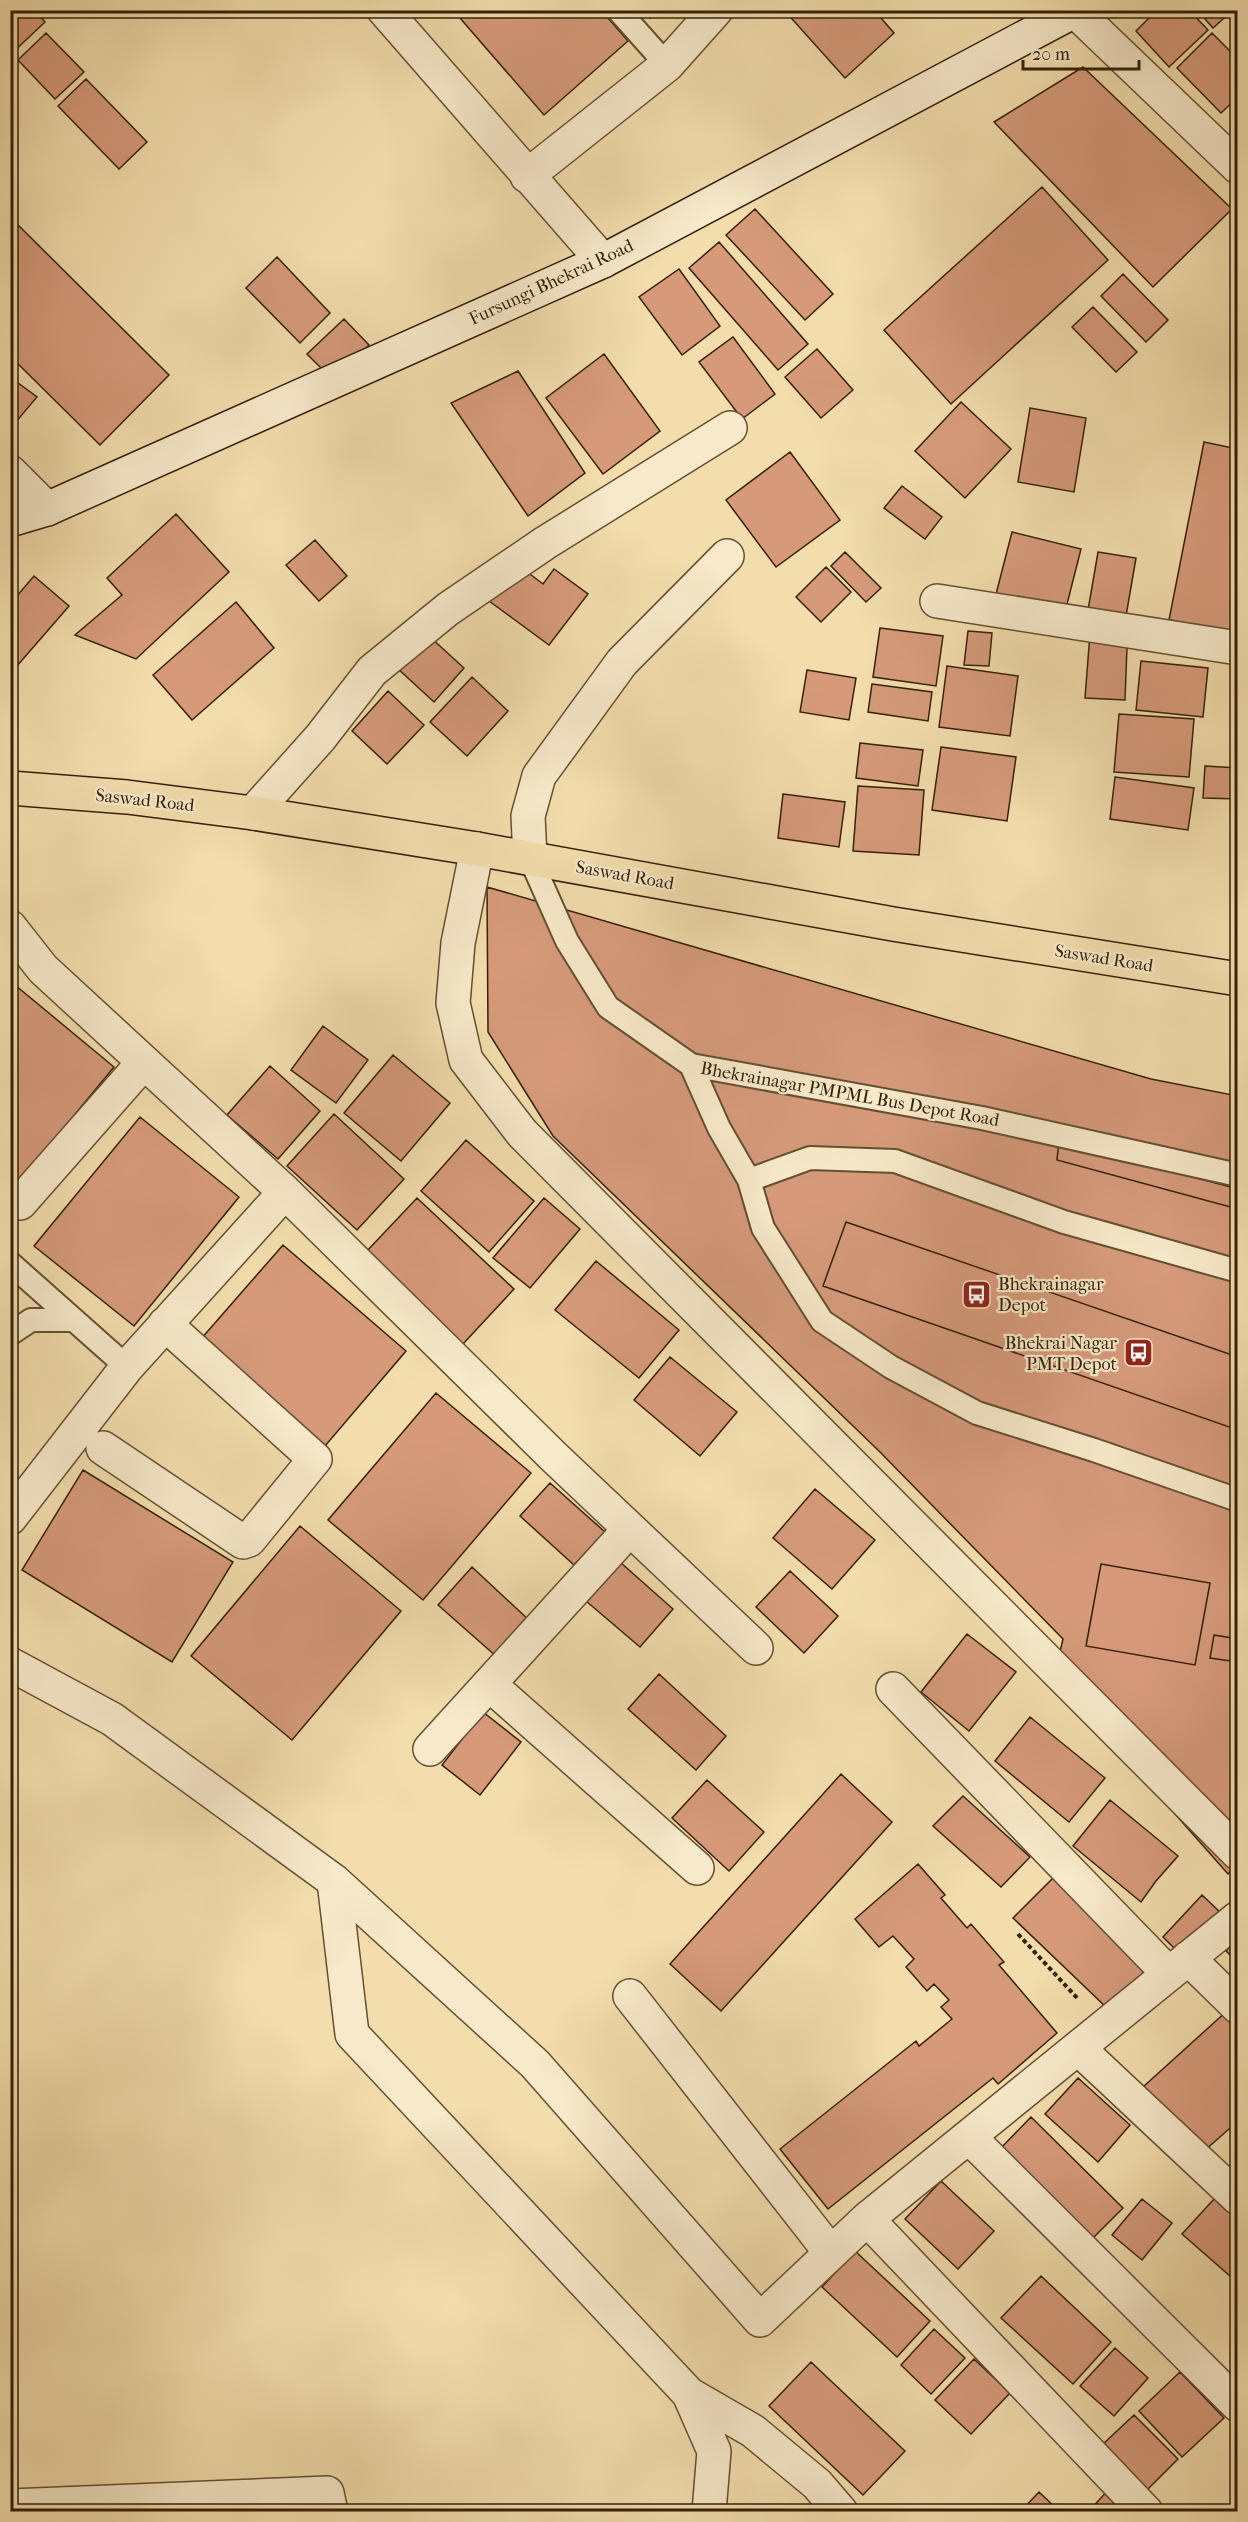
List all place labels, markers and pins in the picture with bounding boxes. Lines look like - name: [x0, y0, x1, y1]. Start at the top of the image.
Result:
- place label: Bhekrainagar Depot: [998, 1274, 1104, 1316]
- bus stop icon: Bhekrainagar Depot: [961, 1278, 993, 1310]
- place label: Bhekrai Nagar PMT Depot: [1005, 1333, 1118, 1375]
- bus stop icon: Bhekrai Nagar PMT Depot: [1122, 1337, 1154, 1369]

